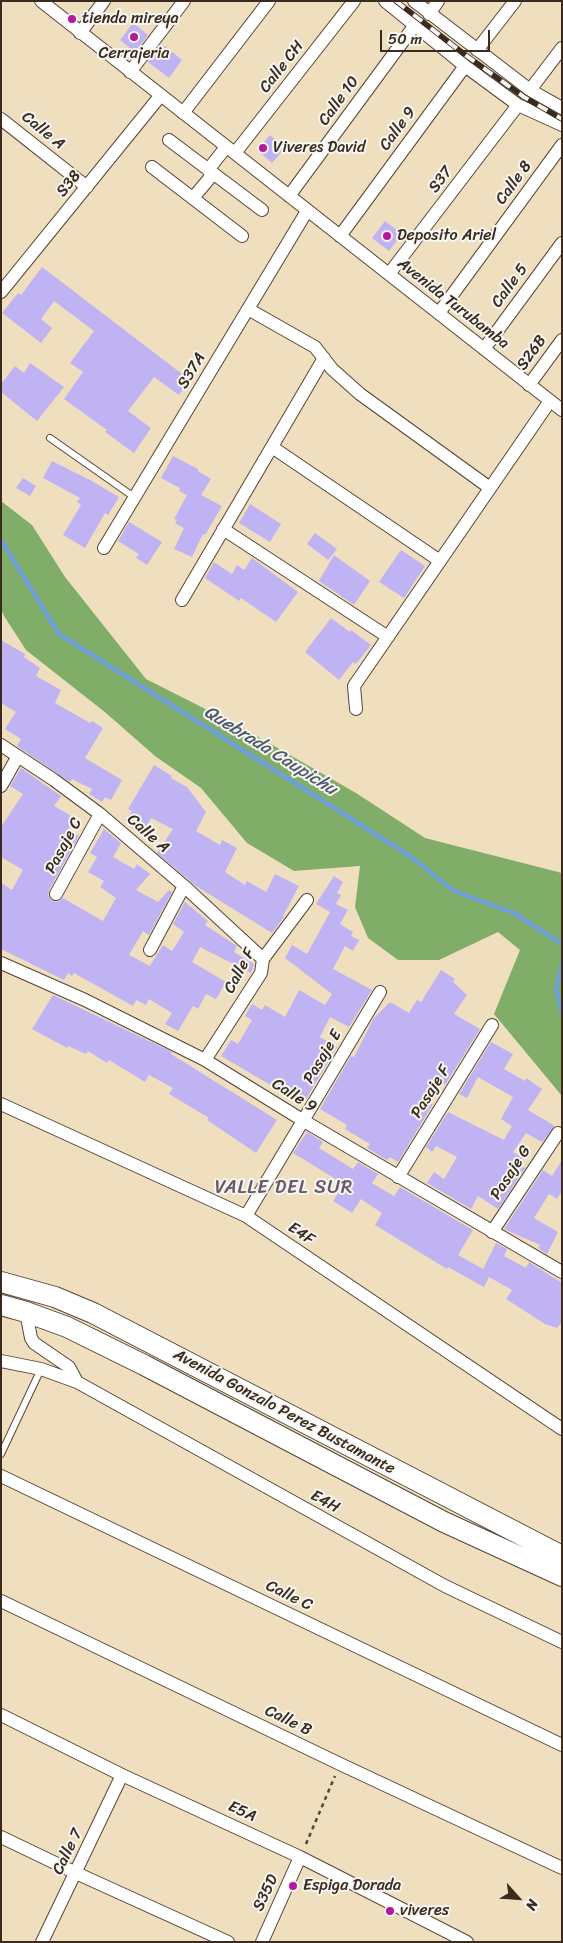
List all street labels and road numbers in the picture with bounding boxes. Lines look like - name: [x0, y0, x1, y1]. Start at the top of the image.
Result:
- street label: Calle CH: [256, 37, 308, 97]
- street label: Calle 10: [315, 73, 363, 129]
- street label: Calle 9: [376, 103, 420, 155]
- street label: Calle A: [18, 108, 68, 154]
- street label: Calle 8: [492, 157, 536, 209]
- street label: S37: [425, 163, 457, 197]
- street label: S38: [53, 167, 85, 201]
- street label: Avenida Turubamba: [393, 254, 513, 354]
- street label: Calle 5: [488, 260, 532, 312]
- street label: S26B: [513, 332, 551, 374]
- street label: S37A: [174, 350, 210, 392]
- street label: Calle A: [123, 810, 173, 858]
- street label: Pasaje C: [41, 815, 87, 877]
- street label: Calle F: [220, 945, 260, 997]
- street label: Pasaje E: [300, 1027, 346, 1087]
- street label: Pasaje F: [407, 1062, 455, 1122]
- street label: Calle 9: [268, 1075, 320, 1117]
- street label: Pasaje G: [487, 1143, 535, 1203]
- street label: E4F: [284, 1218, 318, 1250]
- street label: Avenida Gonzalo Perez Bustamante: [170, 1345, 398, 1479]
- street label: E4H: [307, 1486, 343, 1518]
- street label: Calle C: [263, 1577, 315, 1615]
- street label: Calle B: [261, 1701, 315, 1741]
- street label: E5A: [225, 1797, 259, 1827]
- street label: Calle 7: [49, 1826, 87, 1878]
- street label: S35D: [249, 1872, 283, 1914]

